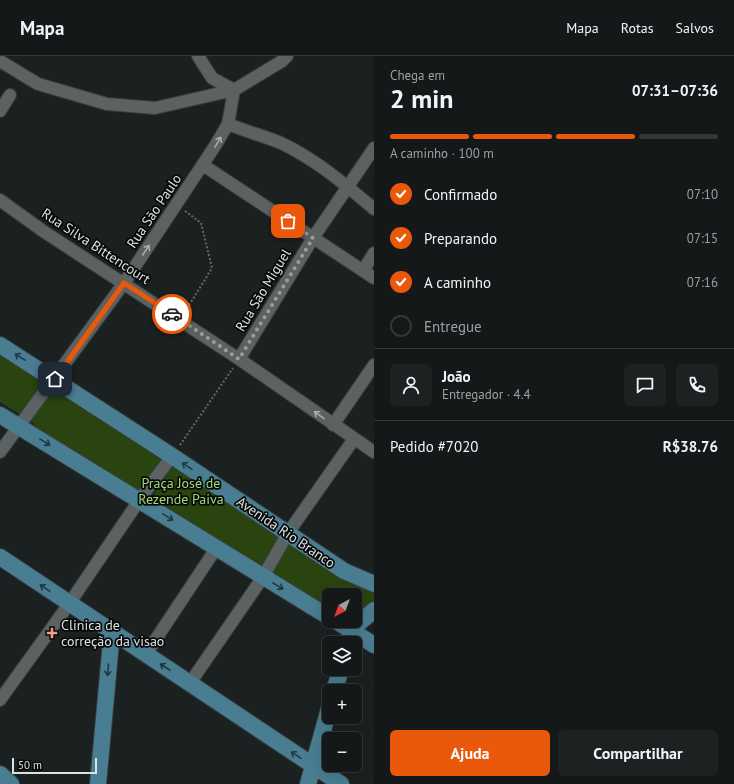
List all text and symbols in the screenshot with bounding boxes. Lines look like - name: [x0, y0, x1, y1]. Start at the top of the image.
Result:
- text: Mapa: [20, 16, 64, 40]
- text: Mapa: [566, 19, 599, 37]
- text: Rotas: [621, 19, 654, 37]
- text: Salvos: [676, 19, 714, 37]
- text: Chega em: [390, 67, 445, 84]
- text: 07:31–07:36: [632, 81, 718, 100]
- text: 2 min: [390, 82, 453, 115]
- one-way arrow: [214, 137, 222, 148]
- text: A caminho · 100 m: [390, 145, 494, 162]
- street label: Rua São Paulo: [123, 171, 185, 251]
- icon: check: [390, 183, 412, 205]
- text: Confirmado: [424, 185, 497, 204]
- text: 07:10: [687, 186, 718, 203]
- street label: Rua Silva Bittencourt: [38, 204, 154, 288]
- pin: [271, 204, 305, 238]
- icon: bag: [277, 210, 299, 232]
- icon: check: [390, 227, 412, 249]
- text: Preparando: [424, 229, 497, 248]
- text: 07:15: [687, 230, 718, 247]
- one-way arrow: [142, 245, 150, 256]
- street label: Rua São Miguel: [231, 245, 295, 335]
- icon: check: [390, 271, 412, 293]
- text: A caminho: [424, 273, 491, 292]
- text: 07:16: [687, 274, 718, 291]
- courier: [152, 294, 192, 334]
- icon: car: [161, 303, 183, 325]
- text: Entregue: [424, 317, 482, 336]
- one-way arrow: [14, 353, 26, 361]
- pin: [38, 362, 72, 396]
- button: person: [390, 364, 432, 406]
- button: chat: [624, 364, 666, 406]
- button: phone: [676, 364, 718, 406]
- text: João: [442, 367, 471, 386]
- icon: home: [44, 368, 66, 390]
- text: Entregador · 4.4: [442, 386, 531, 403]
- one-way arrow: [313, 411, 324, 419]
- text: Pedido #7020: [390, 437, 479, 456]
- text: R$38.76: [663, 437, 718, 456]
- one-way arrow: [39, 439, 51, 447]
- one-way arrow: [182, 462, 193, 470]
- park label: Praça José de Rezende Paiva: [138, 474, 224, 508]
- street label: Avenida Rio Branco: [233, 492, 339, 572]
- one-way arrow: [162, 513, 173, 521]
- one-way arrow: [272, 583, 284, 591]
- one-way arrow: [40, 584, 51, 592]
- north arrow: [322, 588, 362, 628]
- map controls: [322, 588, 362, 772]
- place label: Clinica de correção da visao: [61, 616, 164, 650]
- marker: Clinica de correção da visao: [46, 627, 58, 639]
- button: layers: [322, 636, 362, 676]
- one-way arrow: [105, 663, 112, 676]
- one-way arrow: [160, 663, 171, 671]
- button: +: [322, 684, 362, 724]
- button: Ajuda: [390, 730, 550, 776]
- button: Compartilhar: [558, 730, 718, 776]
- button: −: [322, 732, 362, 772]
- one-way arrow: [291, 751, 302, 759]
- scale bar: [12, 756, 97, 775]
- text: 50 m: [18, 758, 42, 772]

